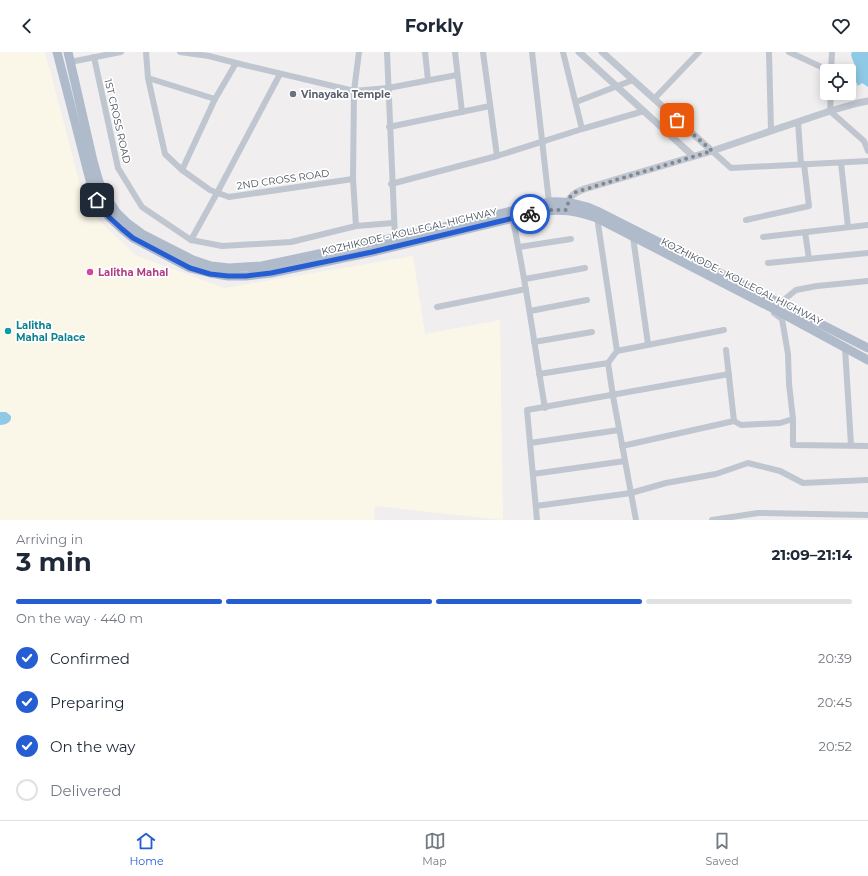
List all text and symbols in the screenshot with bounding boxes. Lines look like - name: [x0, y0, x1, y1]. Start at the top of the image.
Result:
- icon: back: [16, 15, 38, 37]
- text: Forkly: [405, 15, 463, 37]
- icon: heart: [830, 15, 852, 37]
- map controls: [820, 64, 856, 100]
- button: locate: [820, 64, 856, 100]
- street label: 1ST CROSS ROAD: [101, 77, 134, 165]
- place label: Vinayaka Temple: [300, 88, 390, 101]
- marker: Vinayaka Temple: [288, 89, 298, 99]
- pin: [660, 103, 694, 137]
- icon: bag: [666, 109, 688, 131]
- street label: 2ND CROSS ROAD: [236, 167, 330, 192]
- pin: [80, 183, 114, 217]
- icon: home: [86, 189, 108, 211]
- courier: [510, 194, 550, 234]
- icon: bike: [519, 203, 541, 225]
- street label: KOZHIKODE - KOLLEGAL HIGHWAY: [320, 205, 499, 258]
- street label: KOZHIKODE - KOLLEGAL HIGHWAY: [659, 235, 825, 328]
- place label: Lalitha Mahal: [98, 266, 168, 279]
- marker: Lalitha Mahal: [85, 267, 95, 277]
- place label: Lalitha Mahal Palace: [16, 319, 85, 344]
- marker: Lalitha Mahal Palace: [3, 326, 13, 336]
- text: Arriving in: [16, 531, 83, 547]
- text: 21:09–21:14: [771, 545, 852, 564]
- text: 3 min: [16, 546, 92, 578]
- text: On the way · 440 m: [16, 610, 143, 626]
- icon: check: [16, 647, 38, 669]
- text: Confirmed: [50, 649, 130, 668]
- text: 20:39: [818, 650, 852, 666]
- icon: check: [16, 691, 38, 713]
- text: Preparing: [50, 693, 125, 712]
- text: 20:45: [817, 694, 852, 710]
- icon: check: [16, 735, 38, 757]
- text: On the way: [50, 737, 135, 756]
- text: 20:52: [819, 738, 852, 754]
- text: Delivered: [50, 781, 122, 800]
- tab: Home: [129, 830, 164, 868]
- tab: Map: [422, 830, 447, 868]
- tab: Saved: [706, 830, 739, 868]

